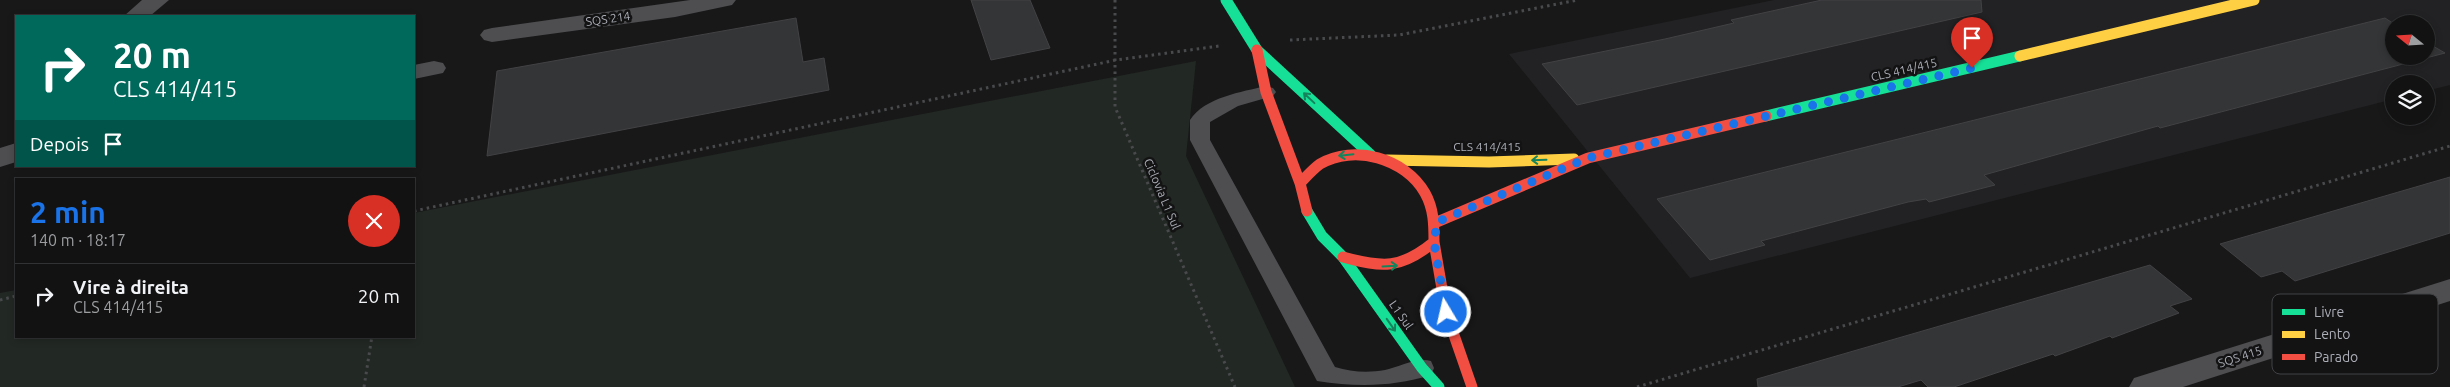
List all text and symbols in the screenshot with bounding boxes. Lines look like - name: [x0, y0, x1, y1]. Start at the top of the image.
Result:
- street label: SQS 214: [585, 9, 631, 28]
- north arrow: [2385, 15, 2435, 65]
- map controls: [2385, 15, 2435, 125]
- pin: [1951, 17, 1993, 68]
- icon: arrive: [1958, 24, 1986, 52]
- icon: right: [30, 35, 95, 100]
- text: 20 m: [113, 35, 191, 75]
- street label: CLS 414/415: [1869, 56, 1938, 83]
- button: layers: [2385, 75, 2435, 125]
- text: CLS 414/415: [113, 76, 237, 101]
- one-way arrow: [1303, 92, 1316, 104]
- icon: arrive: [99, 130, 127, 158]
- text: Depois: [30, 133, 89, 155]
- street label: CLS 414/415: [1453, 140, 1521, 153]
- one-way arrow: [1339, 151, 1355, 160]
- one-way arrow: [1532, 155, 1548, 165]
- street label: Ciclovia L1 Sul: [1142, 156, 1183, 231]
- text: 2 min: [30, 195, 106, 229]
- button: close: [348, 195, 400, 247]
- text: 140 m · 18:17: [30, 231, 126, 249]
- one-way arrow: [1382, 261, 1398, 270]
- text: Vire à direita: [73, 276, 189, 298]
- icon: right: [30, 282, 58, 310]
- text: 20 m: [358, 285, 400, 307]
- position arrow: [1419, 285, 1471, 337]
- legend: [2272, 294, 2438, 374]
- text: CLS 414/415: [73, 298, 163, 316]
- street label: L1 Sul: [1387, 298, 1416, 332]
- text: Livre: [2314, 304, 2344, 320]
- one-way arrow: [1386, 318, 1396, 332]
- text: Lento: [2314, 326, 2351, 342]
- street label: SQS 415: [2216, 343, 2263, 370]
- text: Parado: [2314, 349, 2358, 365]

